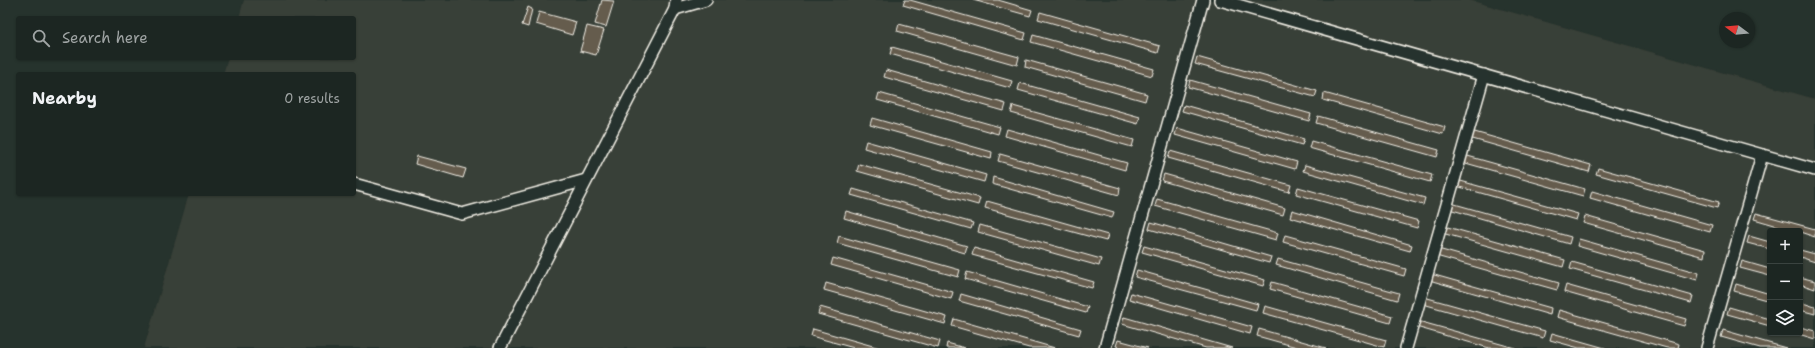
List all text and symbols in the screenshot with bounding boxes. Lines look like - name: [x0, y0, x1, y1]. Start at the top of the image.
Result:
- north arrow: [1719, 12, 1755, 48]
- search box: [16, 16, 356, 60]
- icon: search: [30, 27, 52, 49]
- text: Search here: [62, 28, 148, 48]
- text: Nearby: [32, 87, 97, 109]
- text: 0 results: [284, 90, 340, 107]
- map controls: [1767, 228, 1803, 336]
- button: +: [1767, 228, 1803, 264]
- button: −: [1767, 264, 1803, 300]
- button: layers: [1767, 300, 1803, 336]

